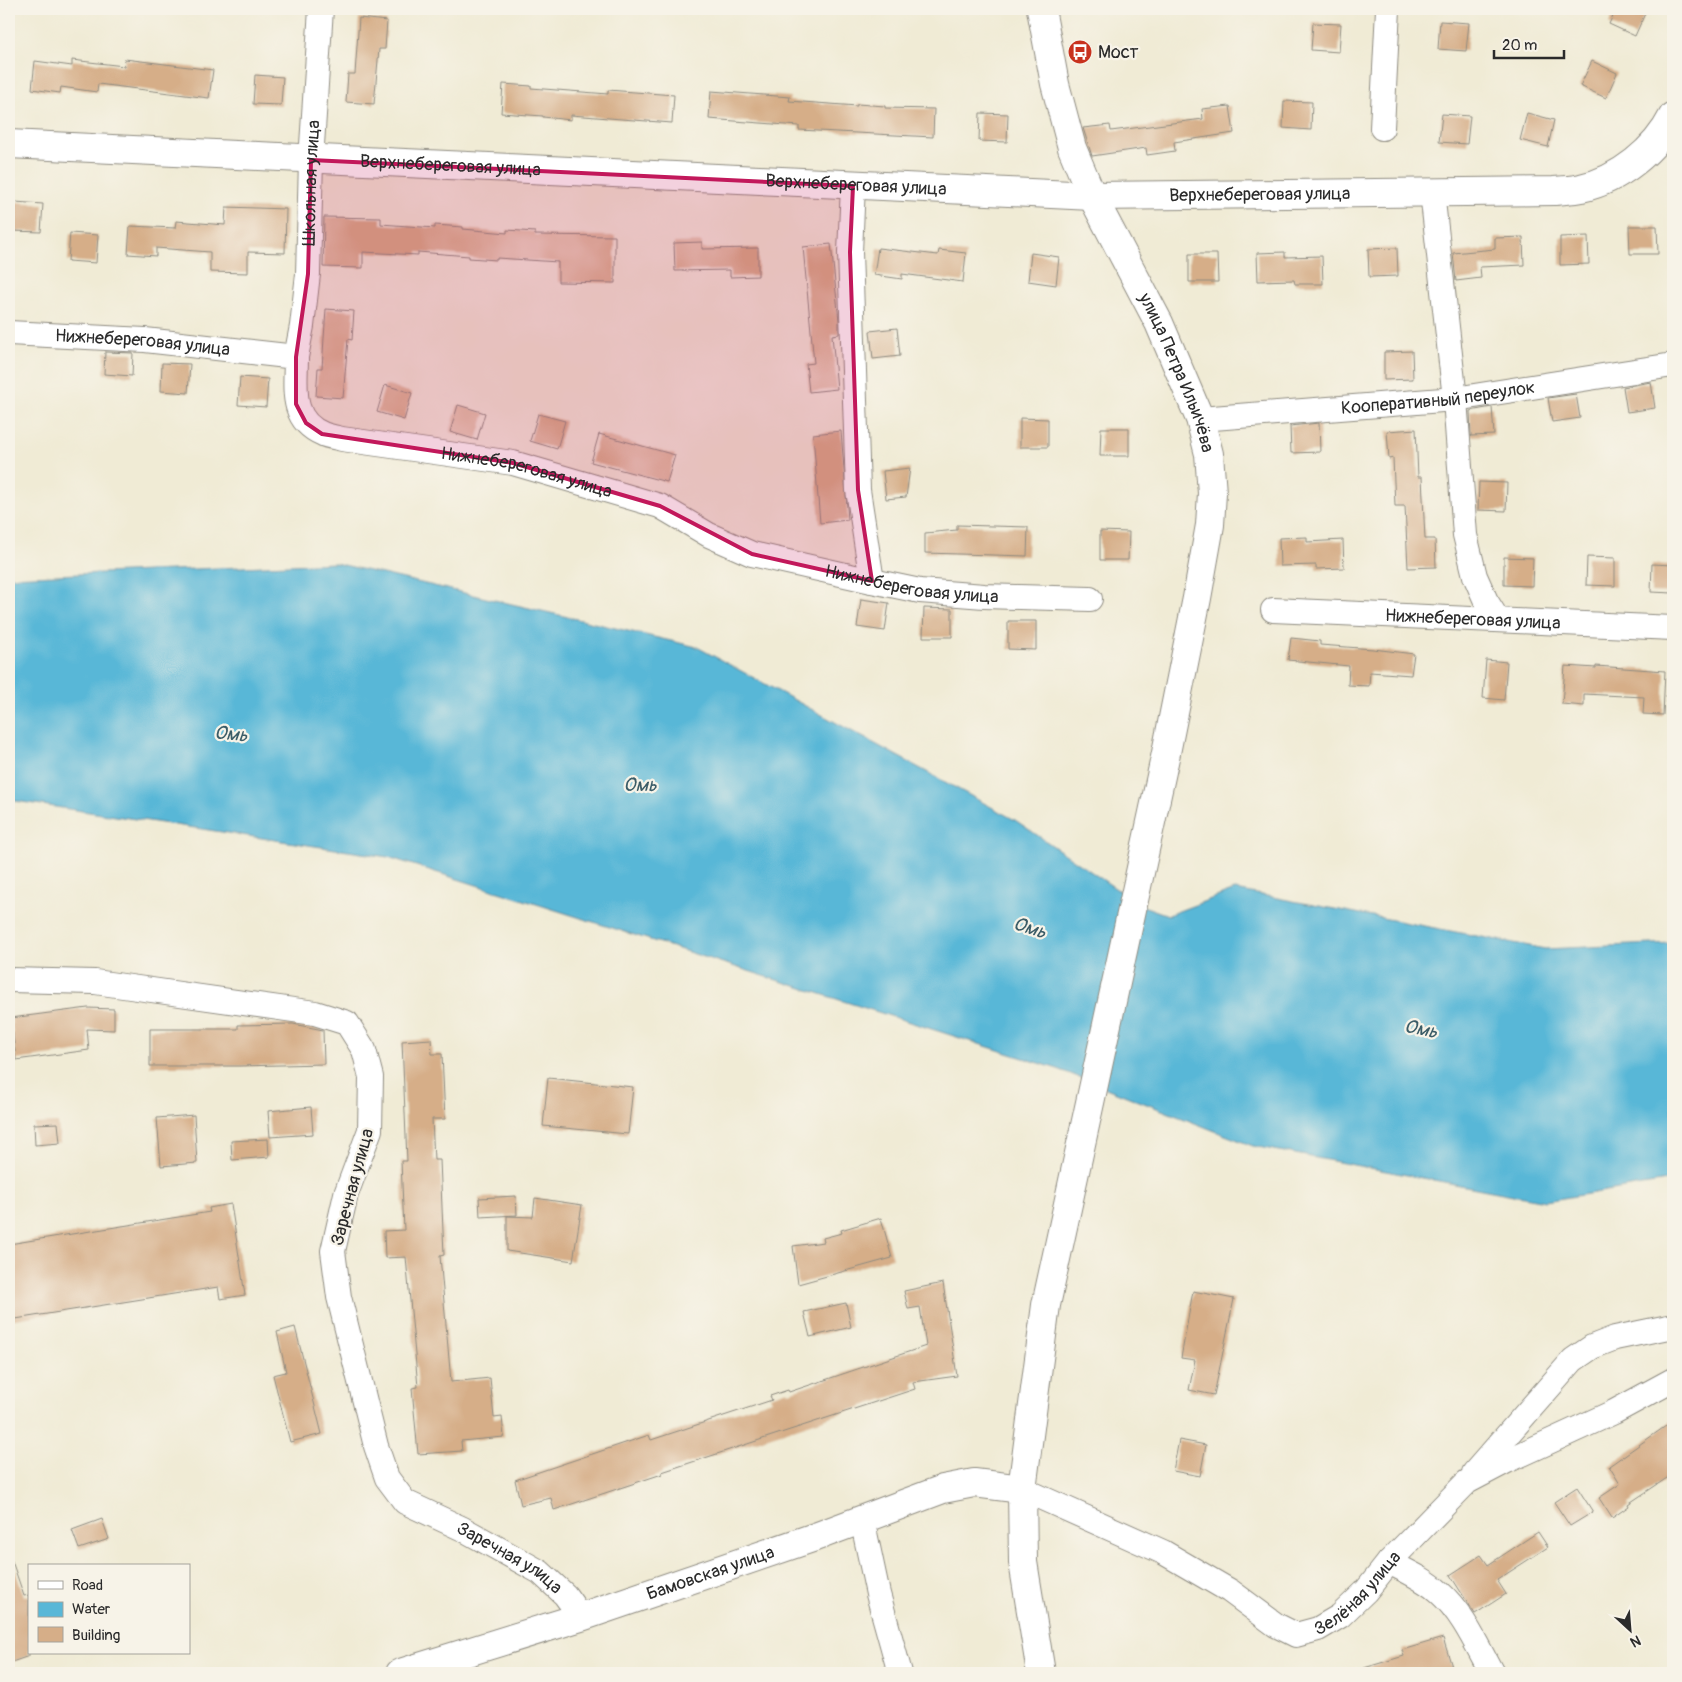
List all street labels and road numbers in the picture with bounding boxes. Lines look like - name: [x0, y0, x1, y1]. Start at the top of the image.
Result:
- street label: Школьная улица: [298, 119, 326, 246]
- street label: Верхнебереговая улица: [359, 150, 542, 182]
- street label: Верхнебереговая улица: [765, 169, 947, 201]
- street label: Верхнебереговая улица: [1169, 182, 1351, 207]
- street label: улица Петра Ильичёва: [1133, 288, 1219, 455]
- street label: Нижнебереговая улица: [54, 324, 231, 362]
- street label: Кооперативный переулок: [1340, 376, 1537, 420]
- street label: Нижнебереговая улица: [439, 442, 615, 503]
- street label: Нижнебереговая улица: [823, 560, 999, 608]
- street label: Нижнебереговая улица: [1385, 604, 1561, 635]
- street label: Заречная улица: [326, 1126, 379, 1248]
- street label: Заречная улица: [453, 1517, 567, 1599]
- street label: Бамовская улица: [643, 1541, 777, 1606]
- street label: Зелёная улица: [1310, 1546, 1406, 1641]

